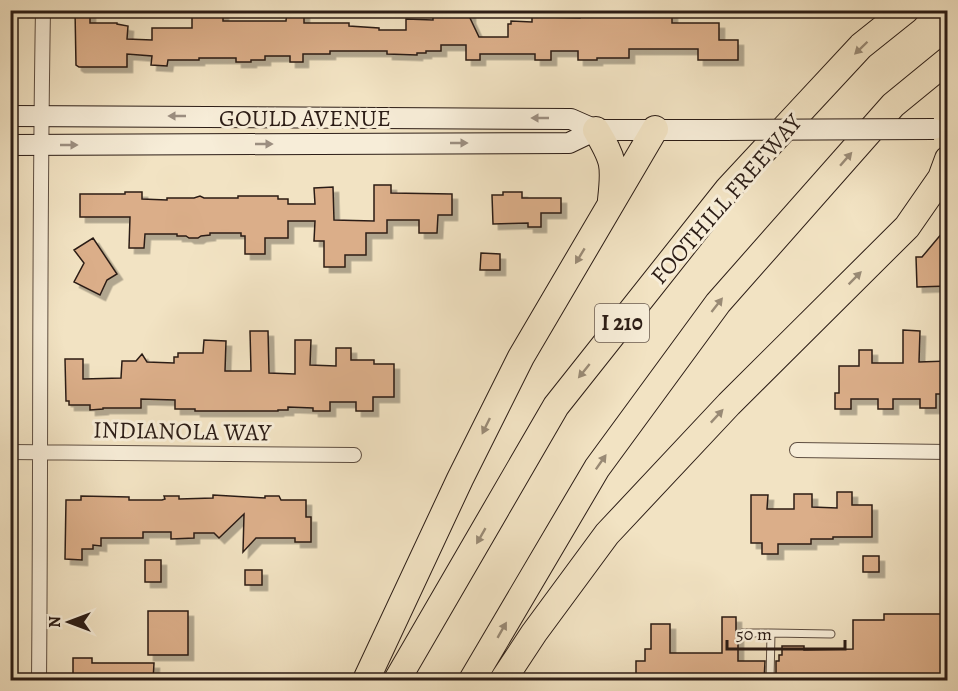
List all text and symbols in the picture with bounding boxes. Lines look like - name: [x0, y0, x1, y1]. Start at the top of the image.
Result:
- one-way arrow: [853, 41, 868, 55]
- street label: GOULD AVENUE: [219, 102, 391, 134]
- street label: FOOTHILL FREEWAY: [643, 106, 810, 291]
- one-way arrow: [167, 111, 186, 121]
- one-way arrow: [530, 113, 549, 123]
- one-way arrow: [449, 138, 468, 148]
- one-way arrow: [254, 139, 273, 149]
- one-way arrow: [59, 140, 78, 150]
- one-way arrow: [839, 151, 852, 167]
- one-way arrow: [575, 248, 586, 264]
- one-way arrow: [848, 271, 862, 285]
- one-way arrow: [710, 297, 723, 313]
- road number: I 210: [595, 304, 649, 342]
- one-way arrow: [577, 363, 590, 379]
- one-way arrow: [710, 409, 724, 423]
- street label: INDIANOLA WAY: [93, 413, 272, 449]
- one-way arrow: [481, 418, 491, 435]
- one-way arrow: [595, 455, 607, 471]
- one-way arrow: [476, 528, 486, 545]
- north arrow: [39, 592, 99, 652]
- scale bar: [727, 613, 846, 651]
- text: N: [44, 616, 66, 628]
- one-way arrow: [496, 622, 507, 638]
- text: 50 m: [736, 622, 772, 646]

